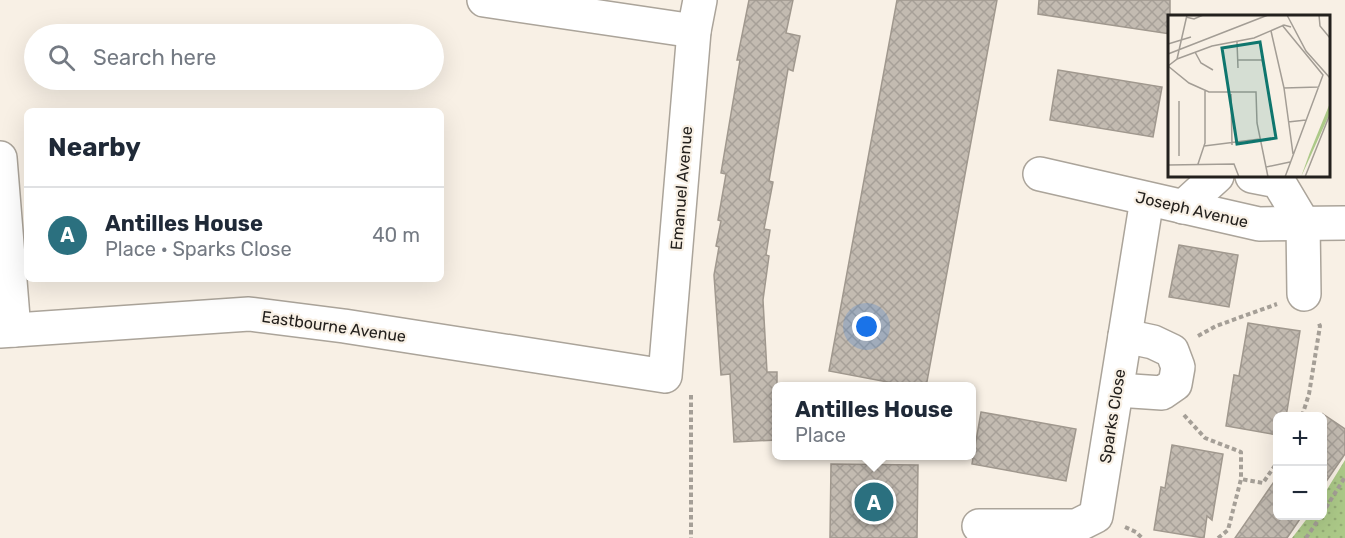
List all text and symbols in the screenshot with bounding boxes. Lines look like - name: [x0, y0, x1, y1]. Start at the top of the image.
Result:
- inset map: [1168, 15, 1330, 177]
- search box: [24, 24, 444, 90]
- icon: search: [45, 41, 78, 74]
- text: Search here: [93, 44, 216, 71]
- street label: Emanuel Avenue: [667, 125, 696, 251]
- text: Nearby: [48, 132, 141, 163]
- street label: Joseph Avenue: [1134, 187, 1250, 232]
- text: Antilles House: [105, 210, 263, 237]
- text: A: [60, 223, 75, 247]
- text: 40 m: [372, 223, 420, 247]
- text: Place · Sparks Close: [105, 237, 292, 261]
- street label: Eastbourne Avenue: [261, 307, 407, 346]
- your location: [852, 312, 881, 341]
- street label: Sparks Close: [1096, 367, 1129, 465]
- popup: [772, 382, 976, 460]
- text: Antilles House: [795, 396, 953, 423]
- map controls: [1273, 412, 1327, 520]
- button: +: [1273, 412, 1327, 466]
- text: Place: [795, 423, 846, 447]
- button: −: [1273, 466, 1327, 520]
- pin: A: [854, 480, 894, 524]

